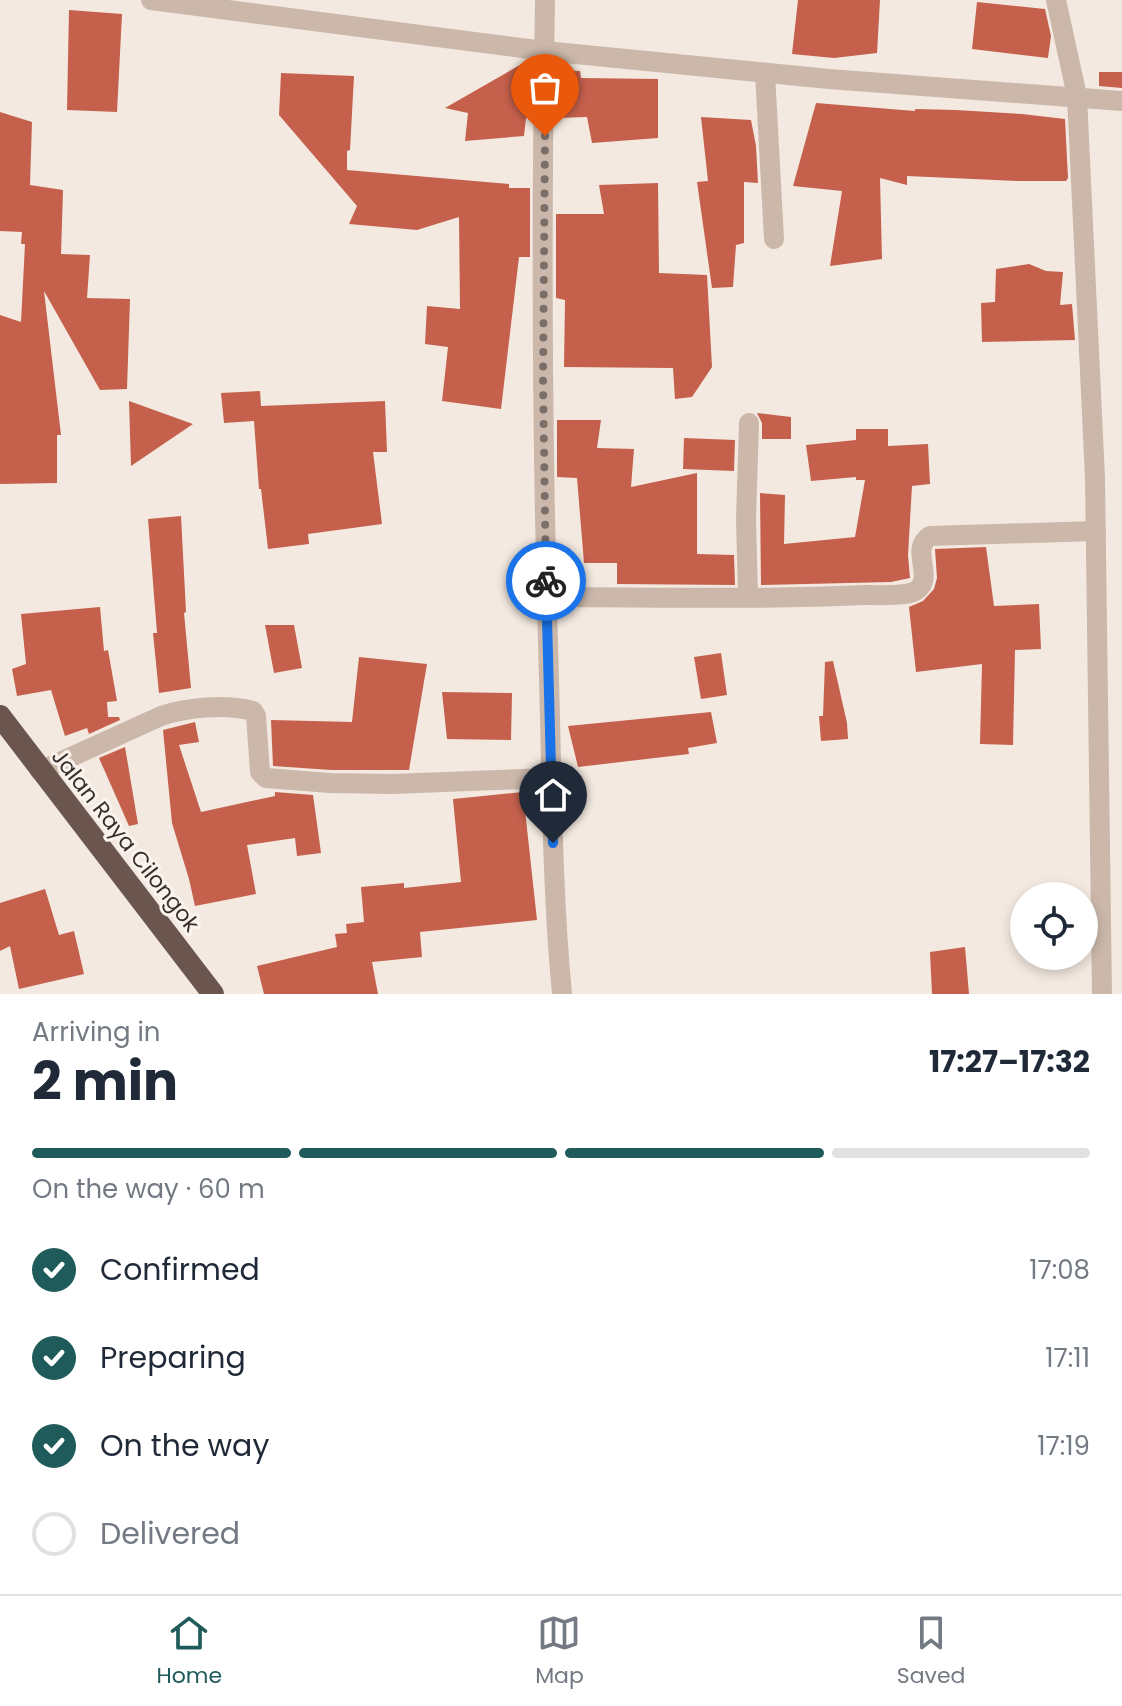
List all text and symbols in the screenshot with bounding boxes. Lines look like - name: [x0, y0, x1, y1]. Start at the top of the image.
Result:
- pin: [511, 54, 579, 136]
- icon: bag: [523, 66, 567, 110]
- courier: [506, 541, 586, 621]
- icon: bike: [524, 559, 568, 603]
- street label: Jalan Raya Cilongok: [44, 742, 207, 939]
- pin: [519, 761, 587, 843]
- icon: home: [531, 773, 575, 817]
- map controls: [1010, 882, 1098, 970]
- button: locate: [1010, 882, 1098, 970]
- text: Arriving in: [32, 1014, 161, 1050]
- text: 17:27–17:32: [929, 1040, 1090, 1083]
- text: 2 min: [32, 1045, 178, 1118]
- text: On the way · 60 m: [32, 1171, 265, 1207]
- icon: check: [32, 1248, 76, 1292]
- text: Confirmed: [100, 1248, 260, 1291]
- text: 17:08: [1029, 1252, 1090, 1288]
- icon: check: [32, 1336, 76, 1380]
- text: Preparing: [100, 1336, 246, 1379]
- text: 17:11: [1045, 1340, 1090, 1376]
- icon: check: [32, 1424, 76, 1468]
- text: On the way: [100, 1424, 269, 1467]
- text: 17:19: [1037, 1428, 1090, 1464]
- text: Delivered: [100, 1512, 240, 1555]
- tab: Home: [157, 1611, 222, 1692]
- tab: Map: [535, 1611, 584, 1692]
- tab: Saved: [897, 1611, 965, 1692]

